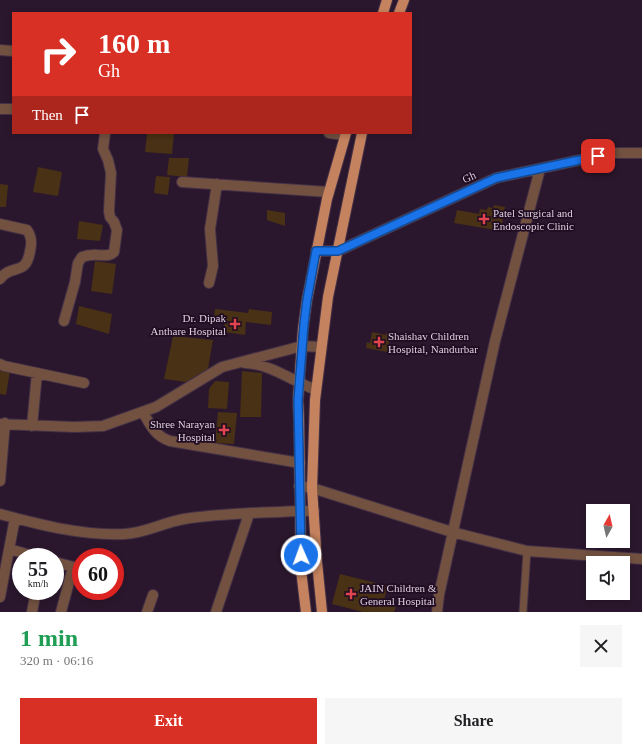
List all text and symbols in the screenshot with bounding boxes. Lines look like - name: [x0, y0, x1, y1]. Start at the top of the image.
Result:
- icon: right: [32, 28, 84, 80]
- text: 160 m: [98, 28, 170, 59]
- text: Gh: [98, 61, 120, 81]
- icon: arrive: [71, 104, 93, 126]
- text: Then: [32, 107, 63, 123]
- pin: [581, 139, 615, 173]
- icon: arrive: [587, 145, 609, 167]
- street label: Gh: [460, 169, 478, 185]
- place label: Patel Surgical and Endoscopic Clinic: [493, 207, 574, 232]
- marker: Patel Surgical and Endoscopic Clinic: [478, 213, 490, 225]
- place label: Dr. Dipak Anthare Hospital: [151, 312, 226, 337]
- marker: Dr. Dipak Anthare Hospital: [229, 318, 241, 330]
- place label: Shaishav Children Hospital, Nandurbar: [388, 330, 478, 355]
- marker: Shaishav Children Hospital, Nandurbar: [373, 336, 385, 348]
- place label: Shree Narayan Hospital: [150, 418, 215, 443]
- marker: Shree Narayan Hospital: [218, 424, 230, 436]
- north arrow: [586, 504, 630, 548]
- map controls: [586, 504, 630, 600]
- position arrow: [280, 534, 322, 576]
- speed limit sign: 60: [72, 548, 124, 600]
- button: sound: [586, 556, 630, 600]
- text: 55: [28, 558, 48, 580]
- text: km/h: [28, 578, 48, 589]
- place label: JAIN Children & General Hospital: [360, 582, 437, 607]
- marker: JAIN Children & General Hospital: [345, 588, 357, 600]
- text: 1 min: [20, 625, 78, 651]
- button: close: [580, 625, 622, 667]
- text: 320 m · 06:16: [20, 653, 93, 668]
- button: Exit: [20, 698, 317, 744]
- button: Share: [325, 698, 622, 744]

